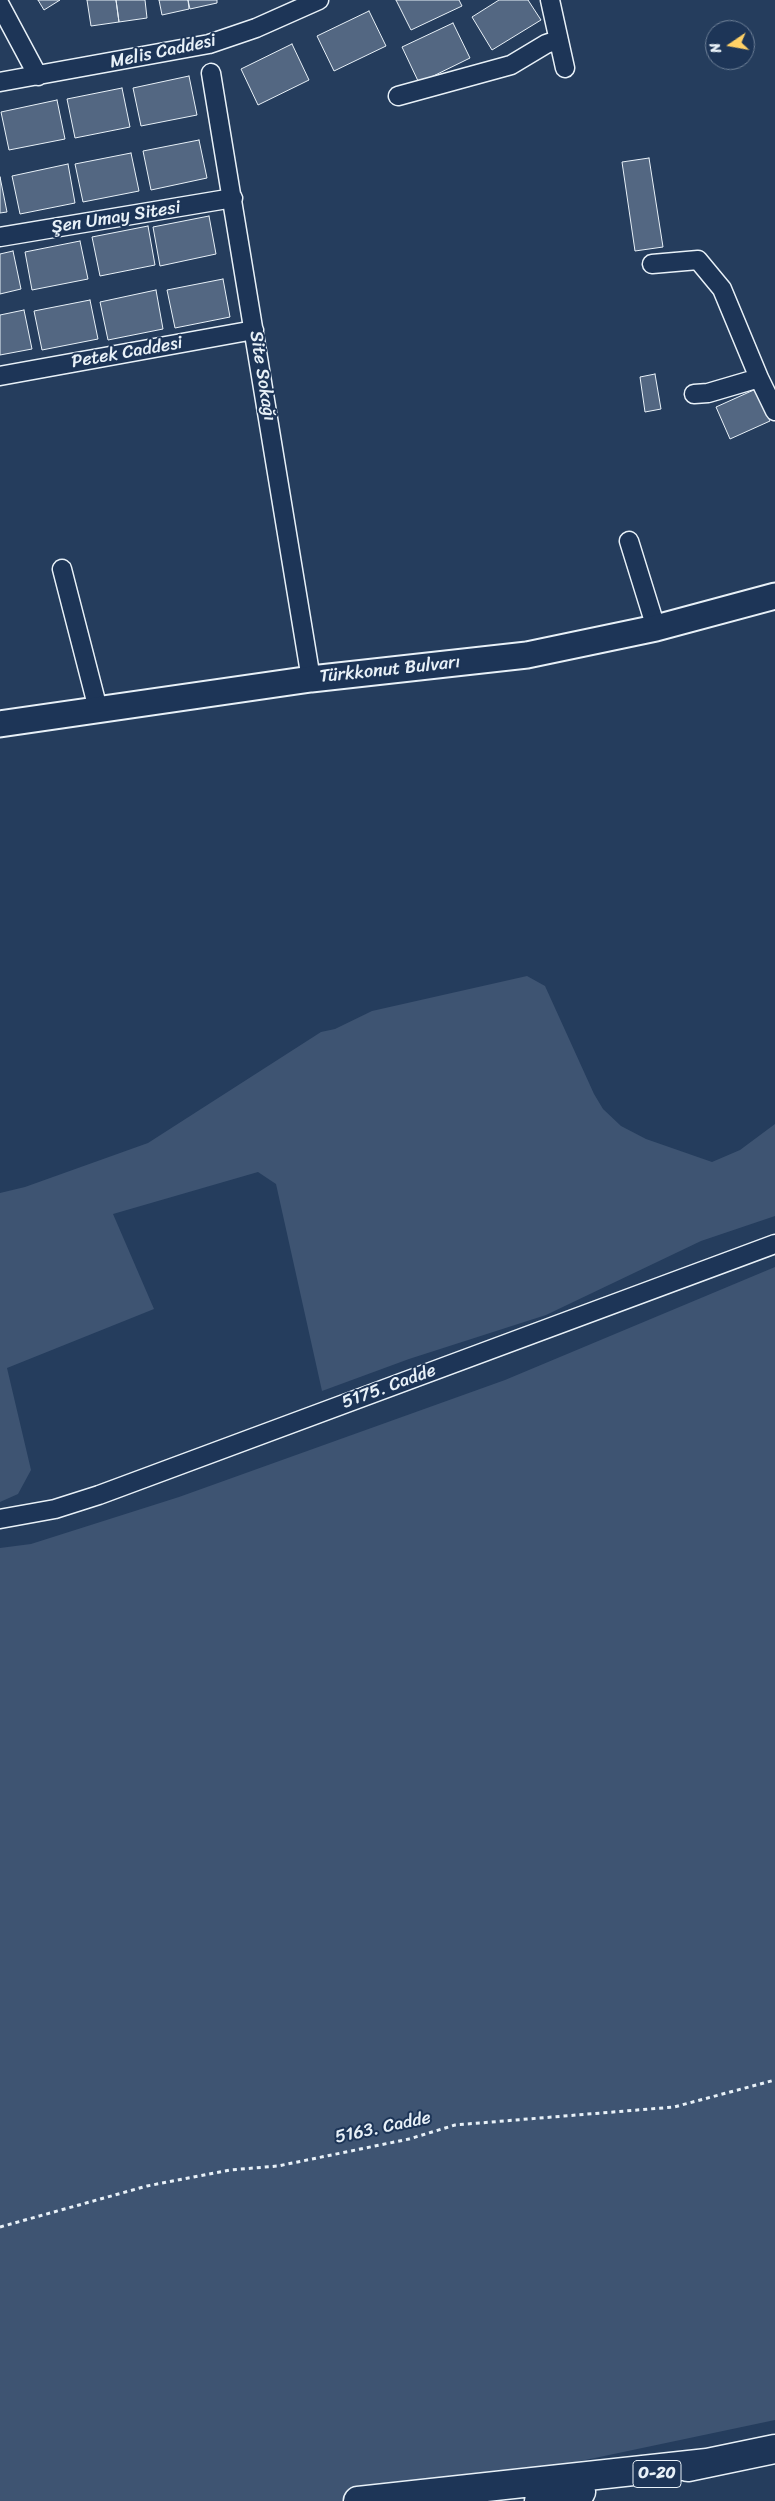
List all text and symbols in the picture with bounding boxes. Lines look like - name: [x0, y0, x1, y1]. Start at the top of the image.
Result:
- north arrow: [705, 20, 755, 70]
- street label: Melis Caddesi: [108, 30, 218, 74]
- text: N: [703, 41, 729, 55]
- street label: Şen Umay Sitesi: [50, 197, 182, 239]
- street label: Site Sokağı: [244, 329, 280, 423]
- street label: Petek Caddesi: [70, 333, 184, 373]
- street label: Türkkonut Bulvarı: [319, 652, 461, 688]
- street label: 5175. Cadde: [339, 1360, 439, 1414]
- street label: 5163. Cadde: [333, 2107, 433, 2149]
- road number: O-20: [633, 2460, 681, 2488]

